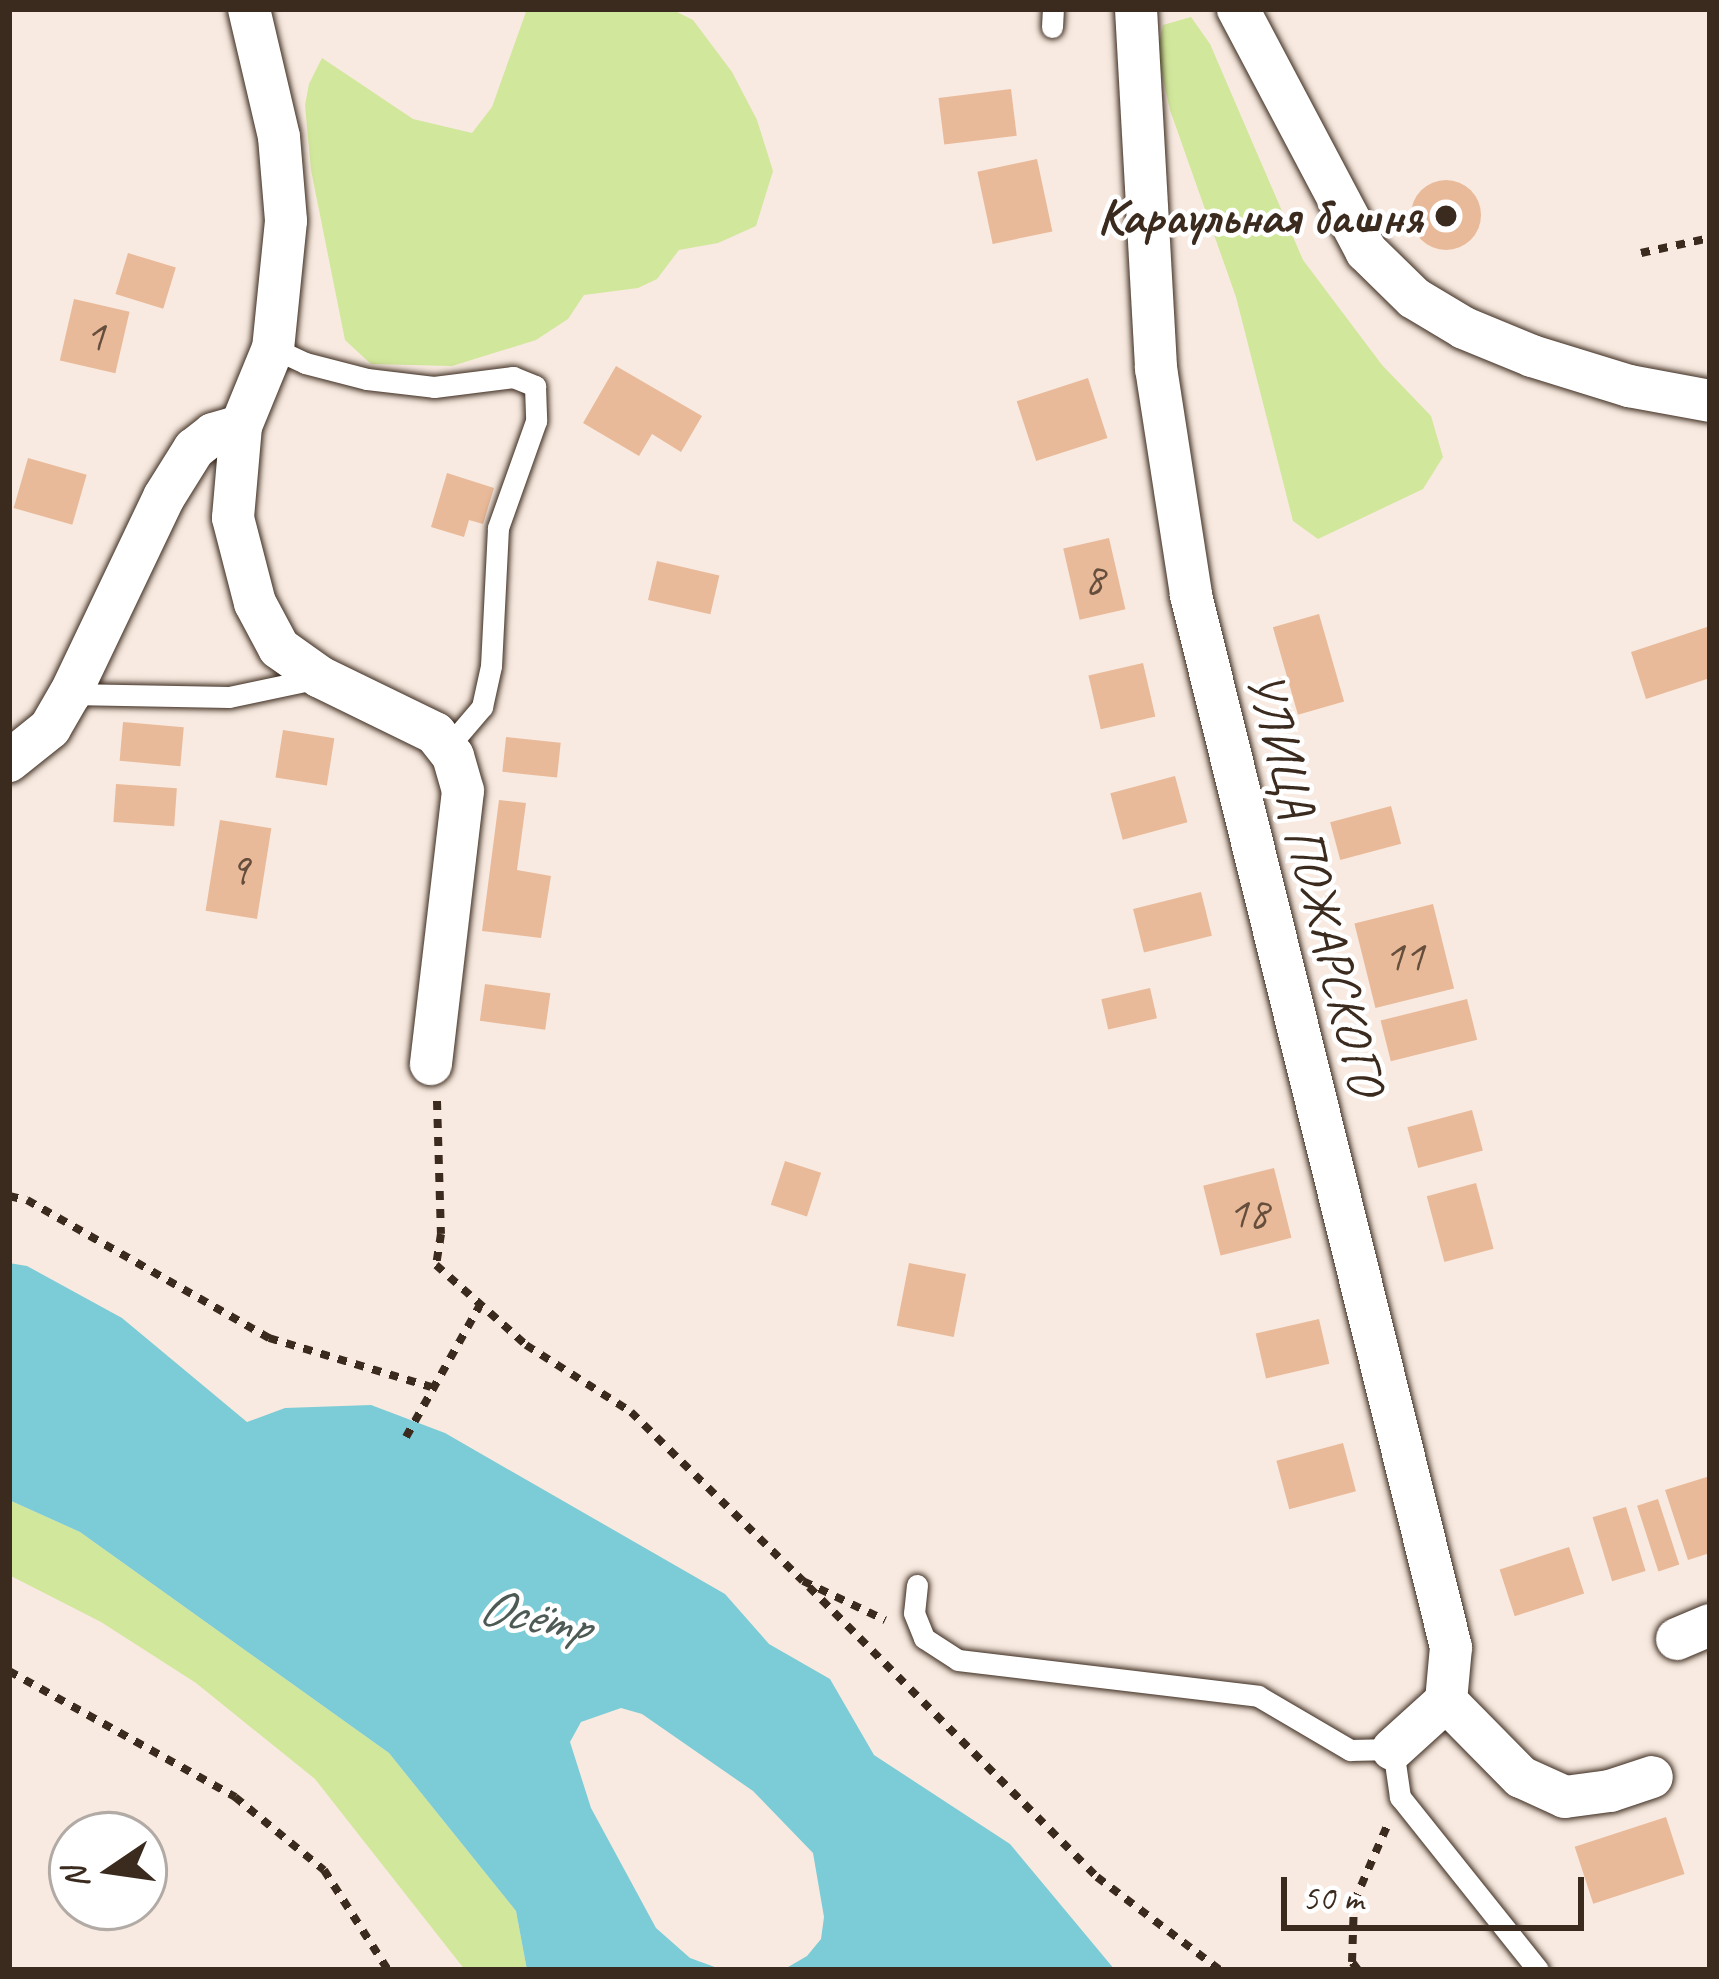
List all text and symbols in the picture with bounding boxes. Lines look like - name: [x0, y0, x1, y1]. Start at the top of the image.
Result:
- place label: Караульная башня: [1096, 185, 1422, 247]
- marker: Караульная башня: [1433, 203, 1459, 229]
- house number: 1: [85, 309, 105, 363]
- house number: 8: [1084, 552, 1104, 606]
- street label: УЛИЦА ПОЖАРСКОГО: [1234, 667, 1398, 1099]
- house number: 9: [229, 843, 249, 897]
- house number: 11: [1384, 929, 1424, 983]
- house number: 18: [1228, 1186, 1268, 1240]
- water label: Осётр: [473, 1573, 595, 1657]
- north arrow: [48, 1811, 168, 1931]
- scale bar: [1287, 1853, 1590, 1927]
- text: N: [53, 1864, 99, 1893]
- text: 50 m: [1302, 1875, 1363, 1921]

